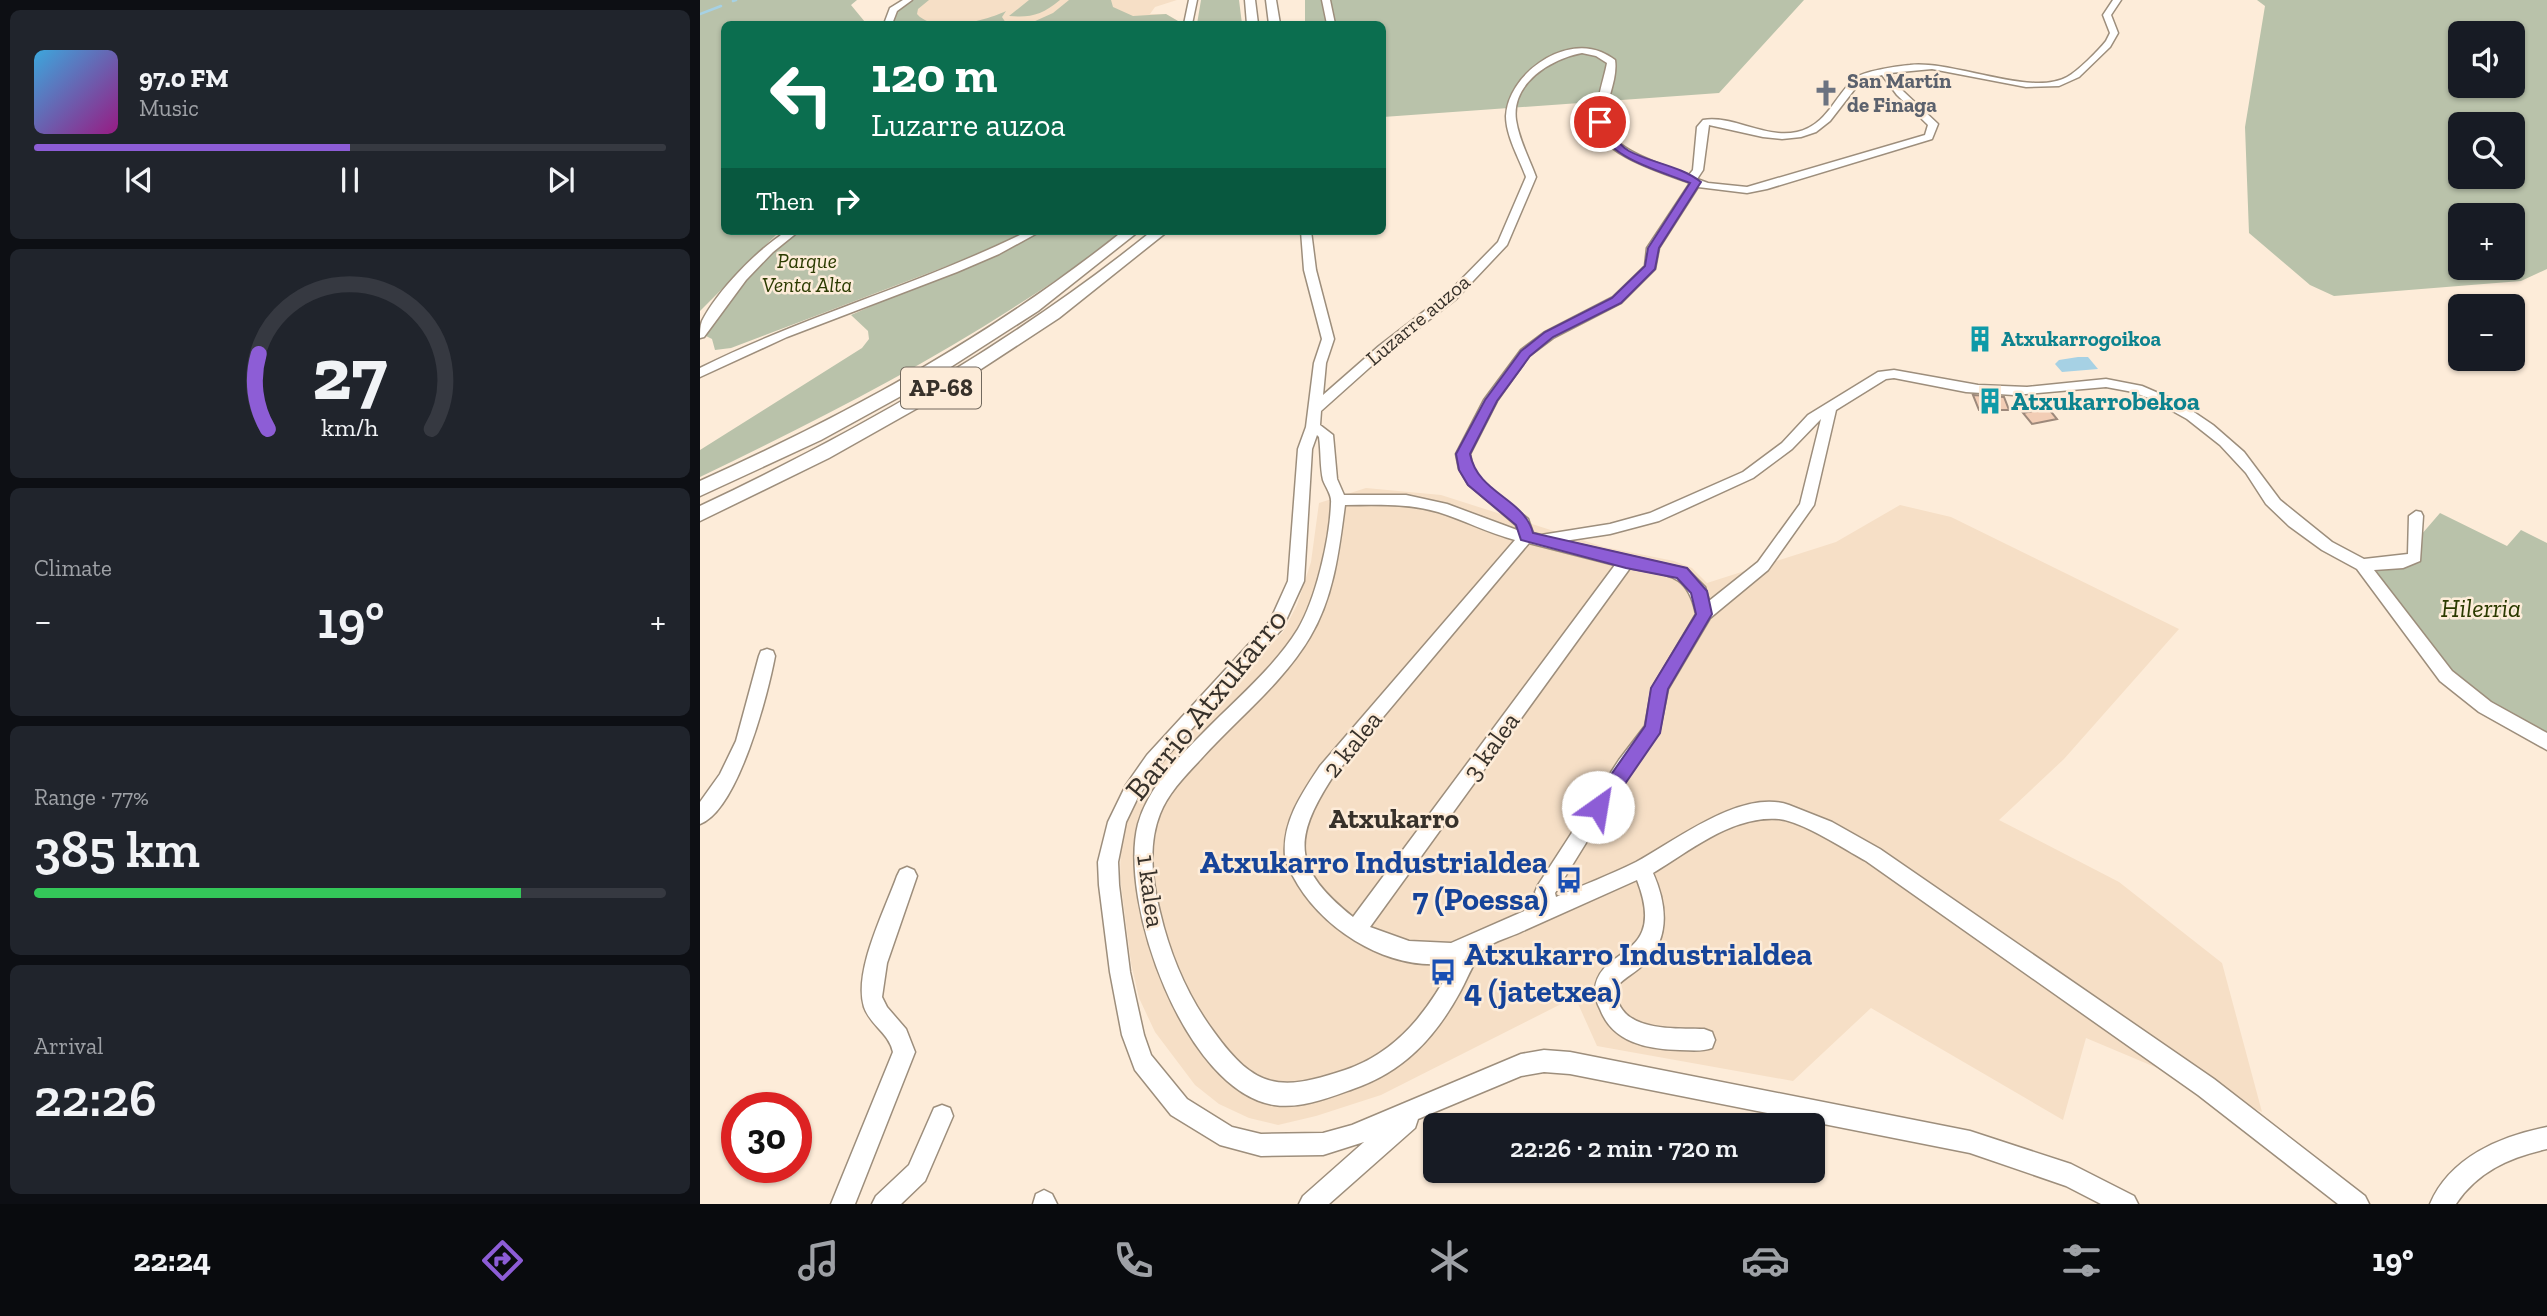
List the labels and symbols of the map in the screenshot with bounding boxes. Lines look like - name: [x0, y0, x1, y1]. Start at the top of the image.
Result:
- place label: San Martín de Finaga: [1847, 68, 1952, 117]
- church icon: San Martín de Finaga: [1811, 78, 1841, 108]
- pin: [1570, 92, 1630, 152]
- park label: Parque Venta Alta: [762, 248, 852, 297]
- street label: Luzarre auzoa: [1361, 269, 1475, 370]
- building icon: Atxukarrogoikoa: [1965, 324, 1995, 354]
- place label: Atxukarrogoikoa: [2001, 326, 2161, 351]
- road number: AP-68: [901, 368, 981, 408]
- place label: Atxukarrobekoa: [2011, 385, 2200, 417]
- building icon: Atxukarrobekoa: [1975, 386, 2005, 416]
- park label: Hilerria: [2441, 592, 2521, 624]
- street label: Barrio Atxukarro: [1117, 601, 1295, 807]
- street label: 2 kalea: [1315, 704, 1389, 784]
- street label: 3 kalea: [1456, 705, 1527, 786]
- position arrow: [1561, 770, 1635, 844]
- district label: Atxukarro: [1329, 802, 1460, 835]
- place label: Atxukarro Industrialdea 7 (Poessa): [1200, 843, 1548, 918]
- street label: 1 kalea: [1130, 852, 1172, 930]
- bus stop icon: Atxukarro Industrialdea 7 (Poessa): [1554, 865, 1584, 895]
- place label: Atxukarro Industrialdea 4 (jatetxea): [1464, 935, 1812, 1010]
- bus stop icon: Atxukarro Industrialdea 4 (jatetxea): [1428, 957, 1458, 987]
- speed limit sign: 30: [721, 1092, 812, 1183]

